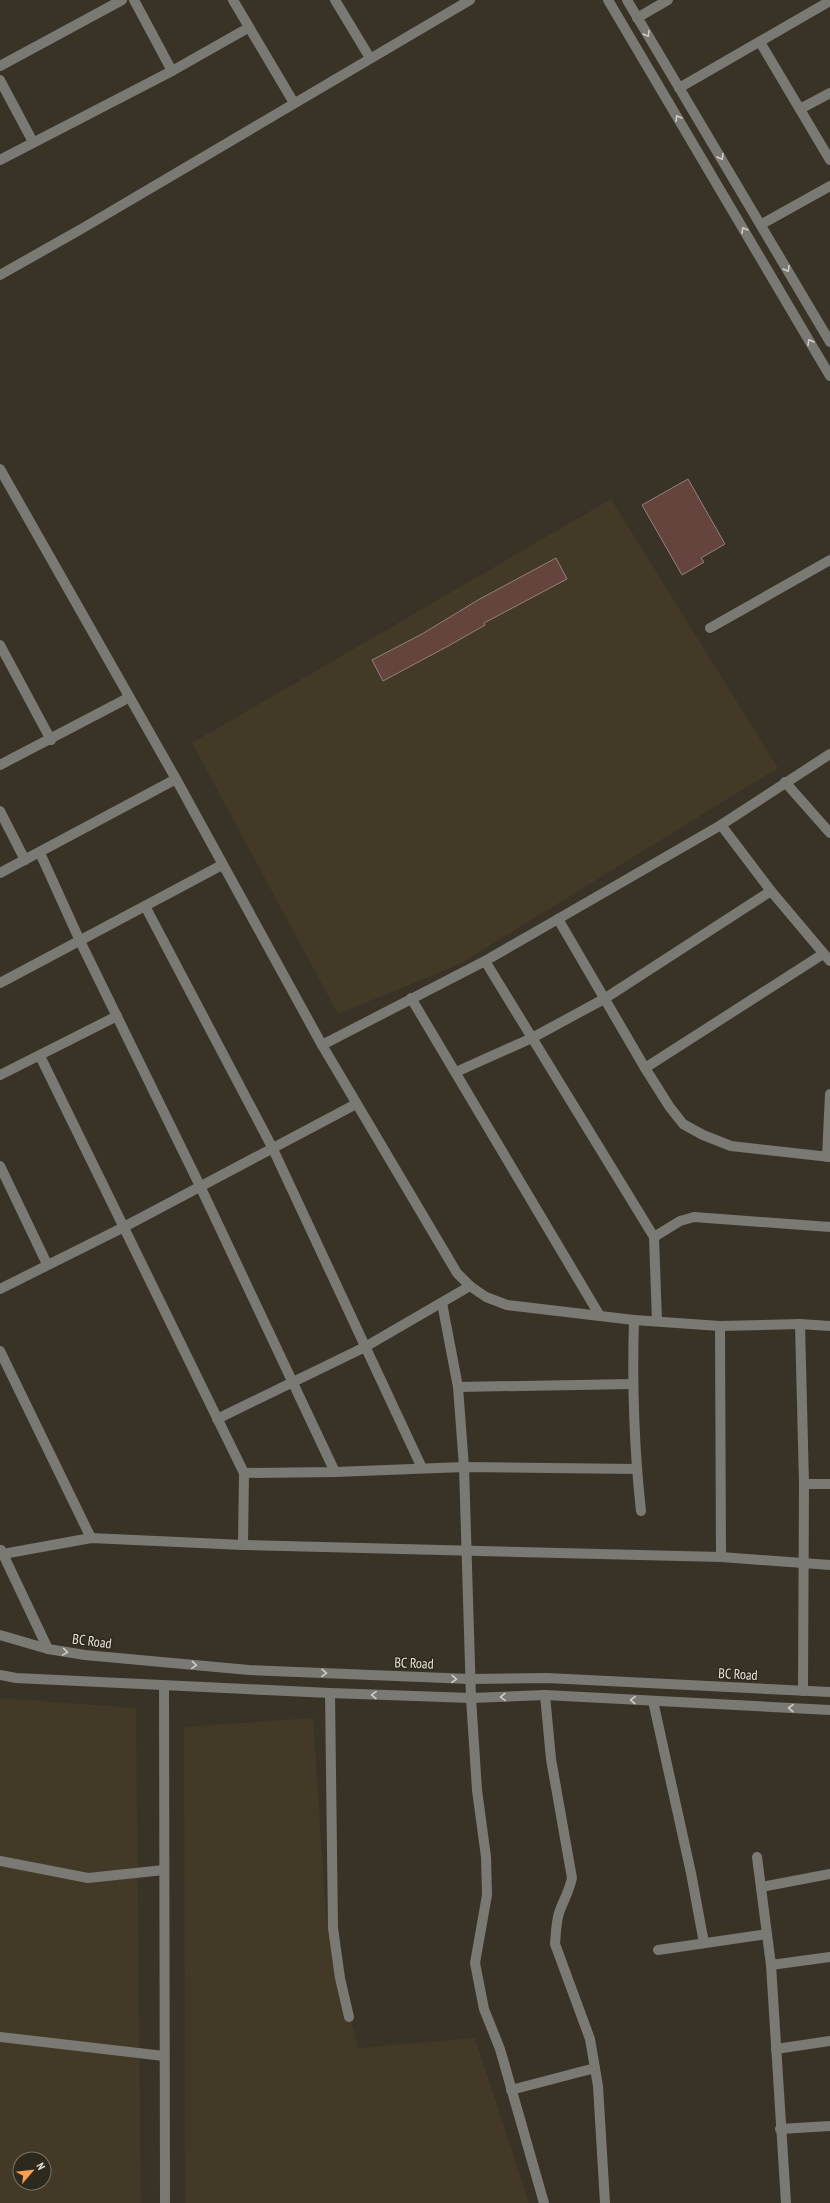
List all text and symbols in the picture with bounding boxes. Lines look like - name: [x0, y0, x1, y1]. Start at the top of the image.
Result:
- one-way arrow: [642, 30, 649, 37]
- one-way arrow: [675, 115, 682, 122]
- one-way arrow: [716, 153, 723, 160]
- one-way arrow: [741, 227, 748, 234]
- one-way arrow: [783, 265, 790, 272]
- one-way arrow: [808, 339, 815, 346]
- street label: BC Road: [71, 1630, 113, 1652]
- one-way arrow: [62, 1647, 68, 1655]
- street label: BC Road: [394, 1653, 434, 1673]
- one-way arrow: [191, 1661, 197, 1670]
- street label: BC Road: [718, 1664, 758, 1684]
- one-way arrow: [321, 1669, 327, 1678]
- one-way arrow: [451, 1674, 457, 1683]
- one-way arrow: [371, 1691, 377, 1699]
- one-way arrow: [500, 1692, 506, 1701]
- one-way arrow: [630, 1695, 636, 1704]
- one-way arrow: [788, 1704, 794, 1712]
- north arrow: [12, 2151, 52, 2191]
- text: N: [33, 2160, 48, 2172]

